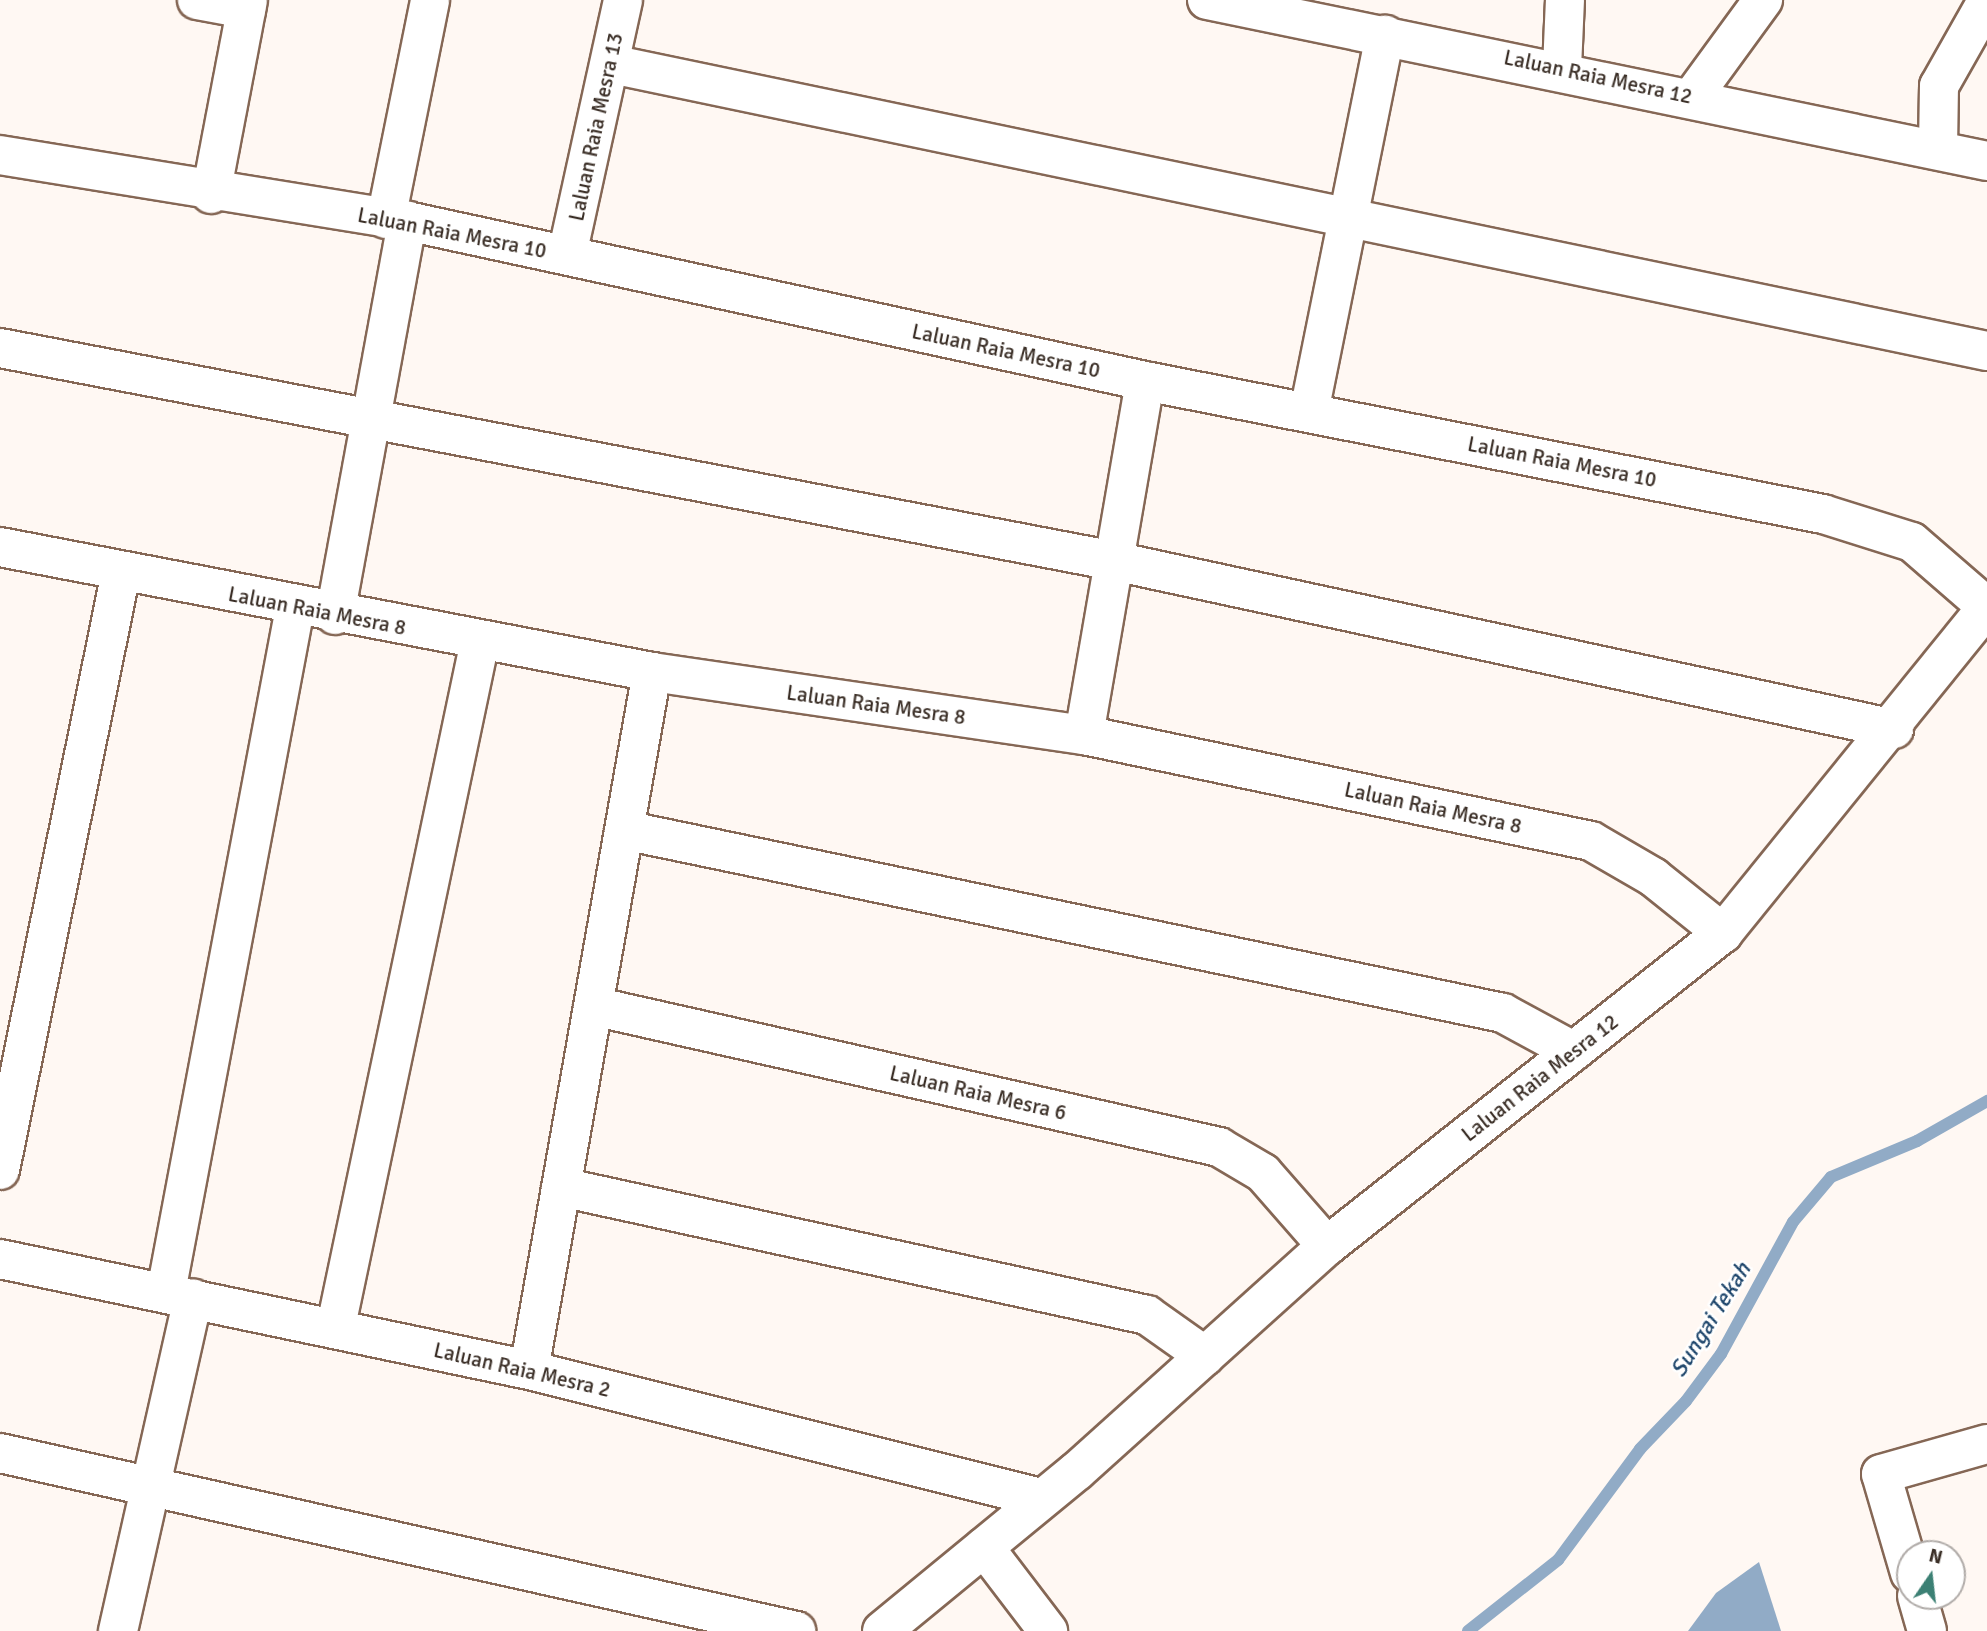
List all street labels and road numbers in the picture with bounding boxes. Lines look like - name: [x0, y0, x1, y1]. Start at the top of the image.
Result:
- street label: Laluan Raia Mesra 13: [564, 31, 628, 223]
- street label: Laluan Raia Mesra 12: [1502, 45, 1694, 109]
- street label: Laluan Raia Mesra 10: [355, 202, 549, 264]
- street label: Laluan Raia Mesra 10: [910, 319, 1102, 383]
- street label: Laluan Raia Mesra 10: [1465, 431, 1659, 493]
- street label: Laluan Raia Mesra 8: [226, 581, 408, 641]
- street label: Laluan Raia Mesra 8: [785, 680, 967, 730]
- street label: Laluan Raia Mesra 8: [1342, 777, 1524, 839]
- street label: Laluan Raia Mesra 12: [1457, 1009, 1623, 1147]
- street label: Laluan Raia Mesra 6: [887, 1060, 1069, 1126]
- street label: Laluan Raia Mesra 2: [431, 1337, 613, 1403]

